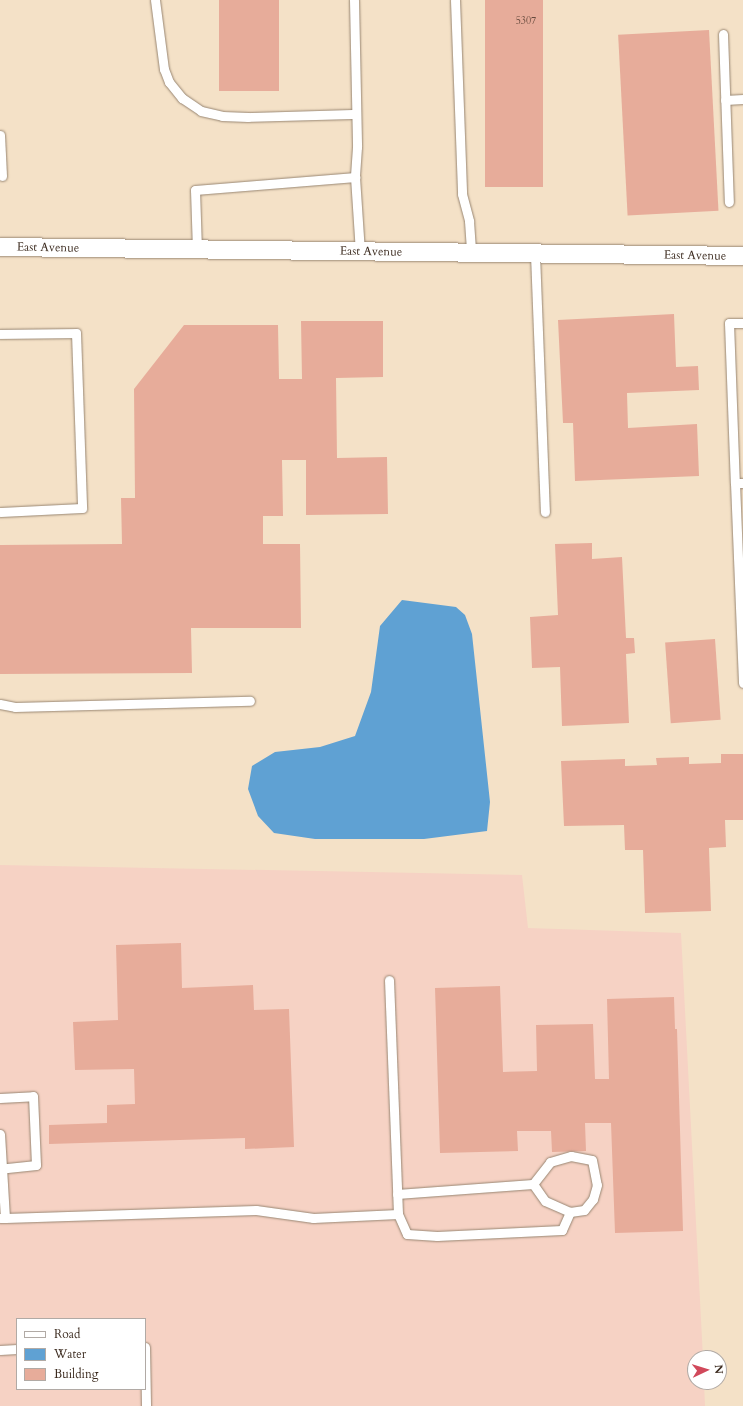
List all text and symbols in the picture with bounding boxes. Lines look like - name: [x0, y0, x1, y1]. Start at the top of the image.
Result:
- house number: 5307: [516, 16, 536, 28]
- street label: East Avenue: [17, 240, 79, 256]
- street label: East Avenue: [340, 244, 402, 260]
- street label: East Avenue: [664, 248, 726, 264]
- legend: [16, 1318, 146, 1390]
- text: Road: [54, 1326, 80, 1342]
- text: Water: [54, 1346, 86, 1362]
- north arrow: [687, 1350, 727, 1390]
- text: N: [711, 1364, 726, 1374]
- text: Building: [54, 1366, 98, 1382]

